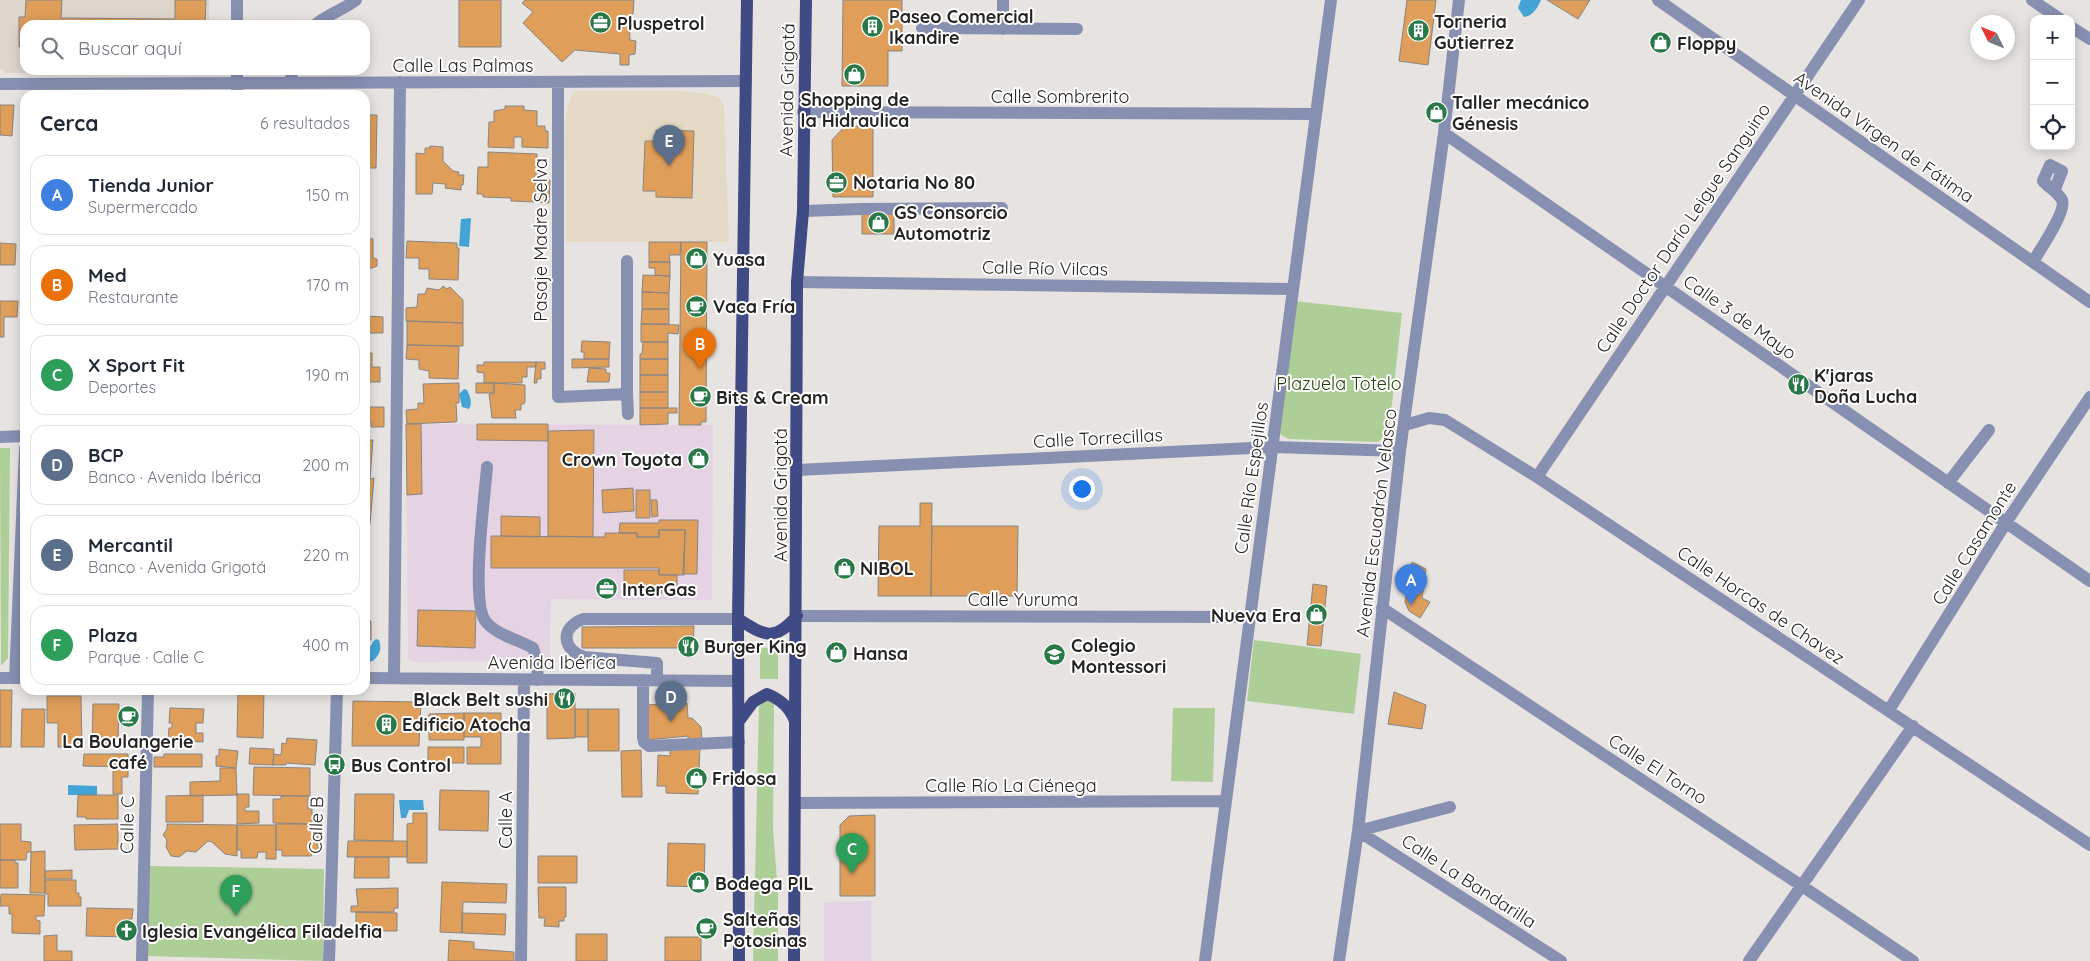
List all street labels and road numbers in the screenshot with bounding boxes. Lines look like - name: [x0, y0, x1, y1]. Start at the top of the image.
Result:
- street label: Avenida Grigotá: [774, 23, 800, 157]
- street label: Calle Las Palmas: [392, 54, 534, 77]
- street label: Avenida Virgen de Fátima: [1790, 66, 1978, 208]
- street label: Calle Sombrerito: [991, 85, 1129, 108]
- street label: Calle Doctor Darío Leigue Sanguino: [1591, 99, 1775, 357]
- street label: Pasaje Madre Selva: [529, 158, 552, 322]
- street label: Calle Río Vilcas: [982, 255, 1108, 281]
- street label: Calle 3 de Mayo: [1679, 269, 1801, 365]
- street label: Calle Río Espejillos: [1229, 400, 1273, 556]
- street label: Avenida Escuadrón Velasco: [1351, 407, 1401, 639]
- street label: Calle Torrecillas: [1033, 423, 1163, 453]
- street label: Avenida Grigotá: [769, 428, 792, 562]
- street label: Calle Casamonte: [1927, 477, 2021, 609]
- street label: Calle Horcas de Chavez: [1673, 540, 1849, 670]
- street label: Calle Yuruma: [968, 588, 1078, 611]
- street label: Avenida Ibérica: [488, 651, 616, 674]
- street label: Calle El Torno: [1604, 729, 1712, 809]
- street label: Calle Río La Ciénega: [925, 774, 1097, 797]
- street label: Calle A: [494, 791, 517, 849]
- street label: Calle C: [115, 796, 139, 854]
- street label: Calle B: [304, 796, 328, 854]
- street label: Calle La Bandarilla: [1397, 829, 1541, 933]

